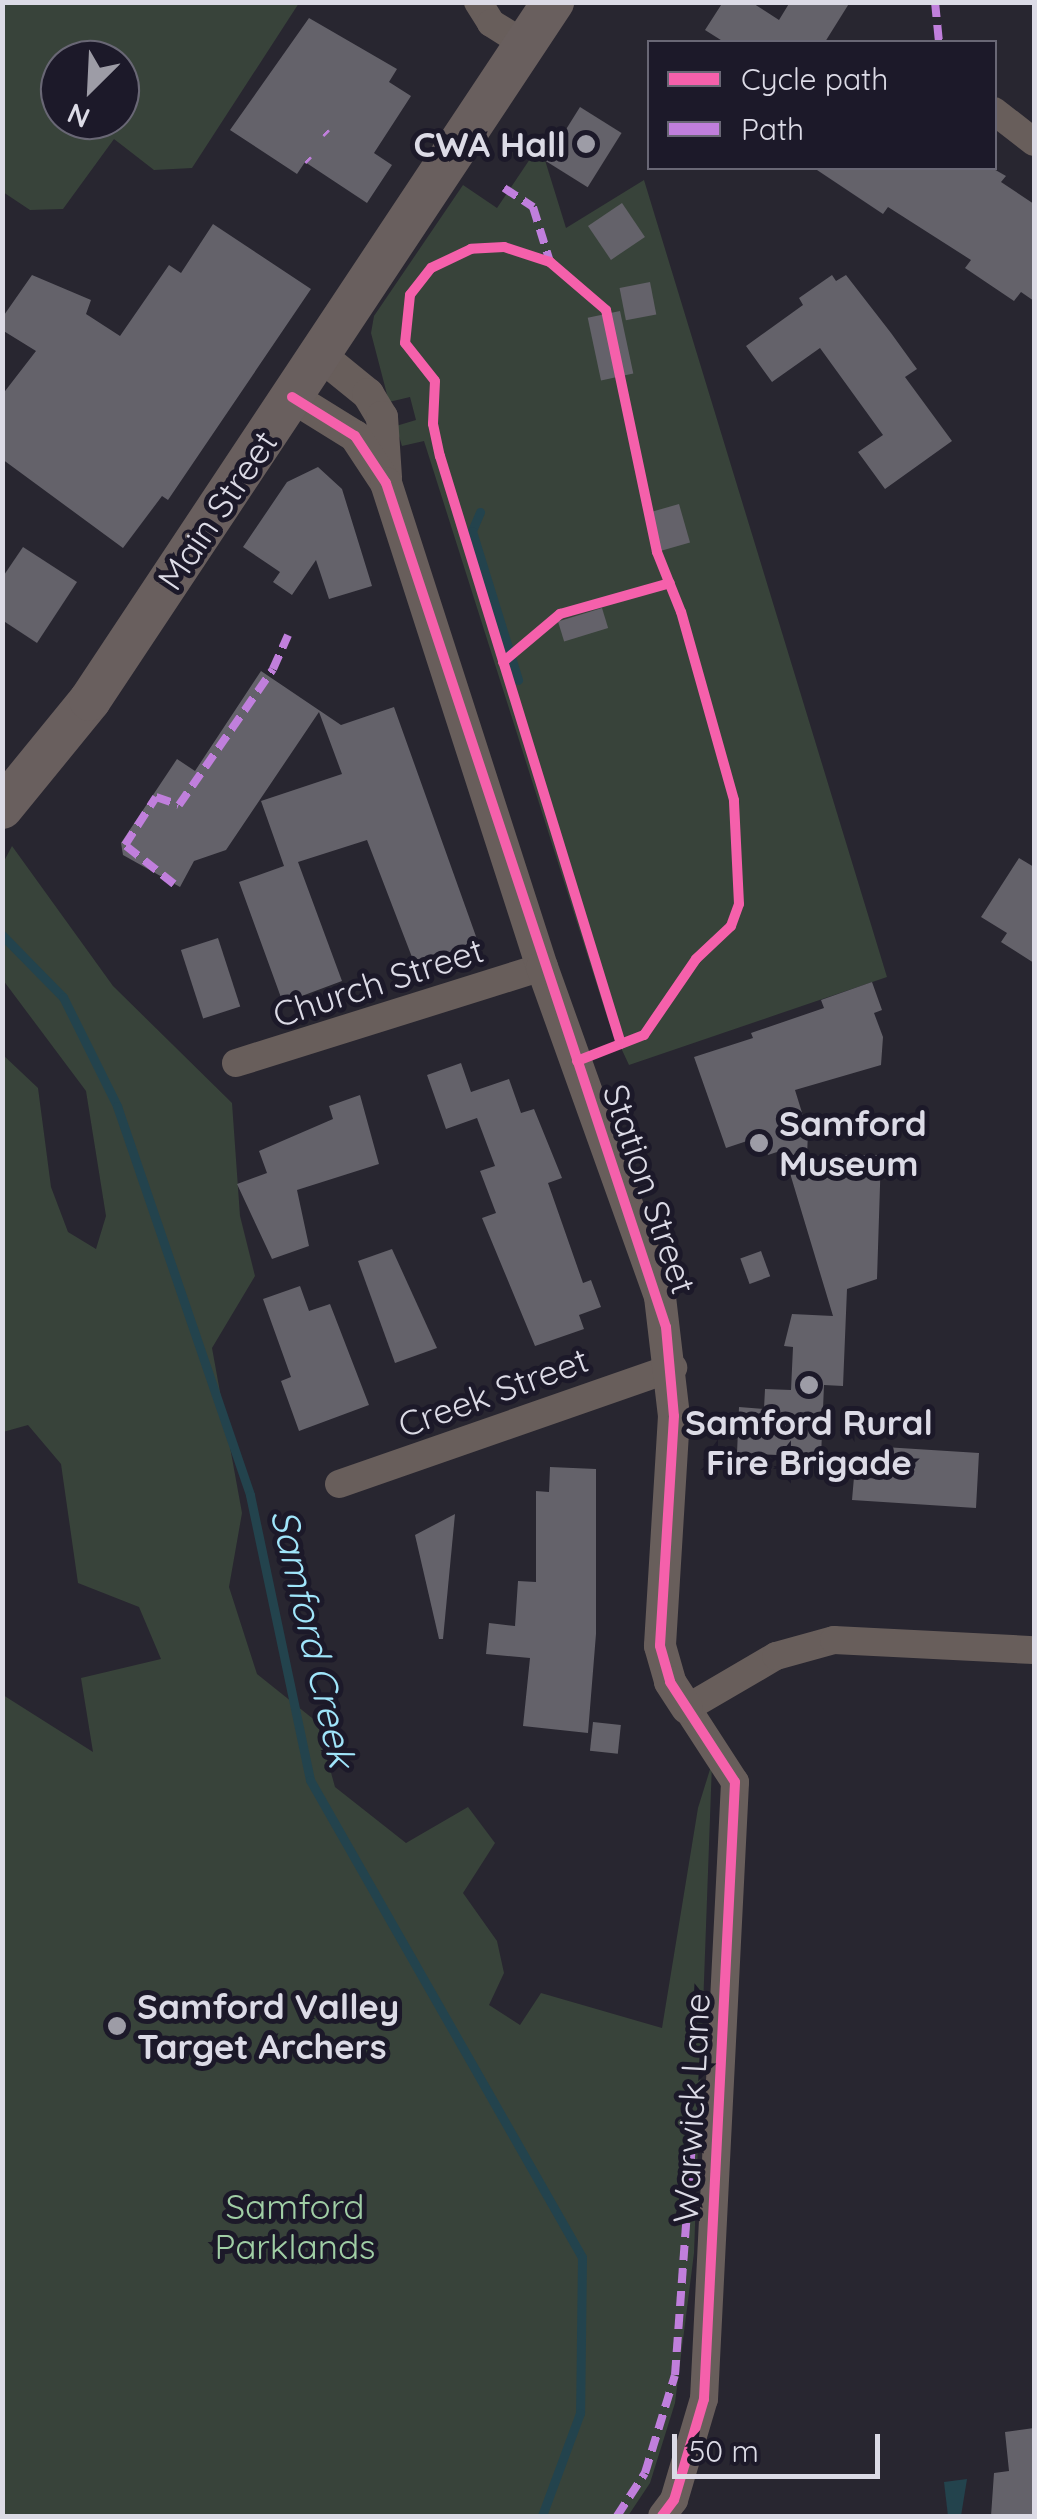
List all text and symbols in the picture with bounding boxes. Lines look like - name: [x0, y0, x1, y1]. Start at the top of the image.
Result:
- north arrow: [40, 40, 140, 140]
- legend: [647, 40, 997, 170]
- text: Cycle path: [741, 60, 888, 98]
- text: N: [62, 96, 95, 136]
- text: Path: [741, 110, 804, 148]
- place label: CWA Hall: [414, 123, 566, 165]
- marker: CWA Hall: [575, 133, 597, 155]
- street label: Main Street: [148, 422, 286, 598]
- street label: Church Street: [268, 928, 488, 1036]
- street label: Station Street: [595, 1079, 705, 1299]
- place label: Samford Museum: [779, 1102, 927, 1184]
- marker: Samford Museum: [748, 1132, 770, 1154]
- street label: Creek Street: [392, 1338, 594, 1446]
- marker: Samford Rural Fire Brigade: [798, 1374, 820, 1396]
- place label: Samford Rural Fire Brigade: [685, 1401, 933, 1483]
- water label: Samford Creek: [261, 1505, 365, 1771]
- place label: Samford Valley Target Archers: [137, 1985, 399, 2067]
- street label: Warwick Lane: [664, 1992, 718, 2224]
- marker: Samford Valley Target Archers: [106, 2015, 128, 2037]
- park label: Samford Parklands: [214, 2185, 376, 2267]
- scale bar: [677, 2414, 884, 2476]
- text: 50 m: [689, 2432, 759, 2470]

